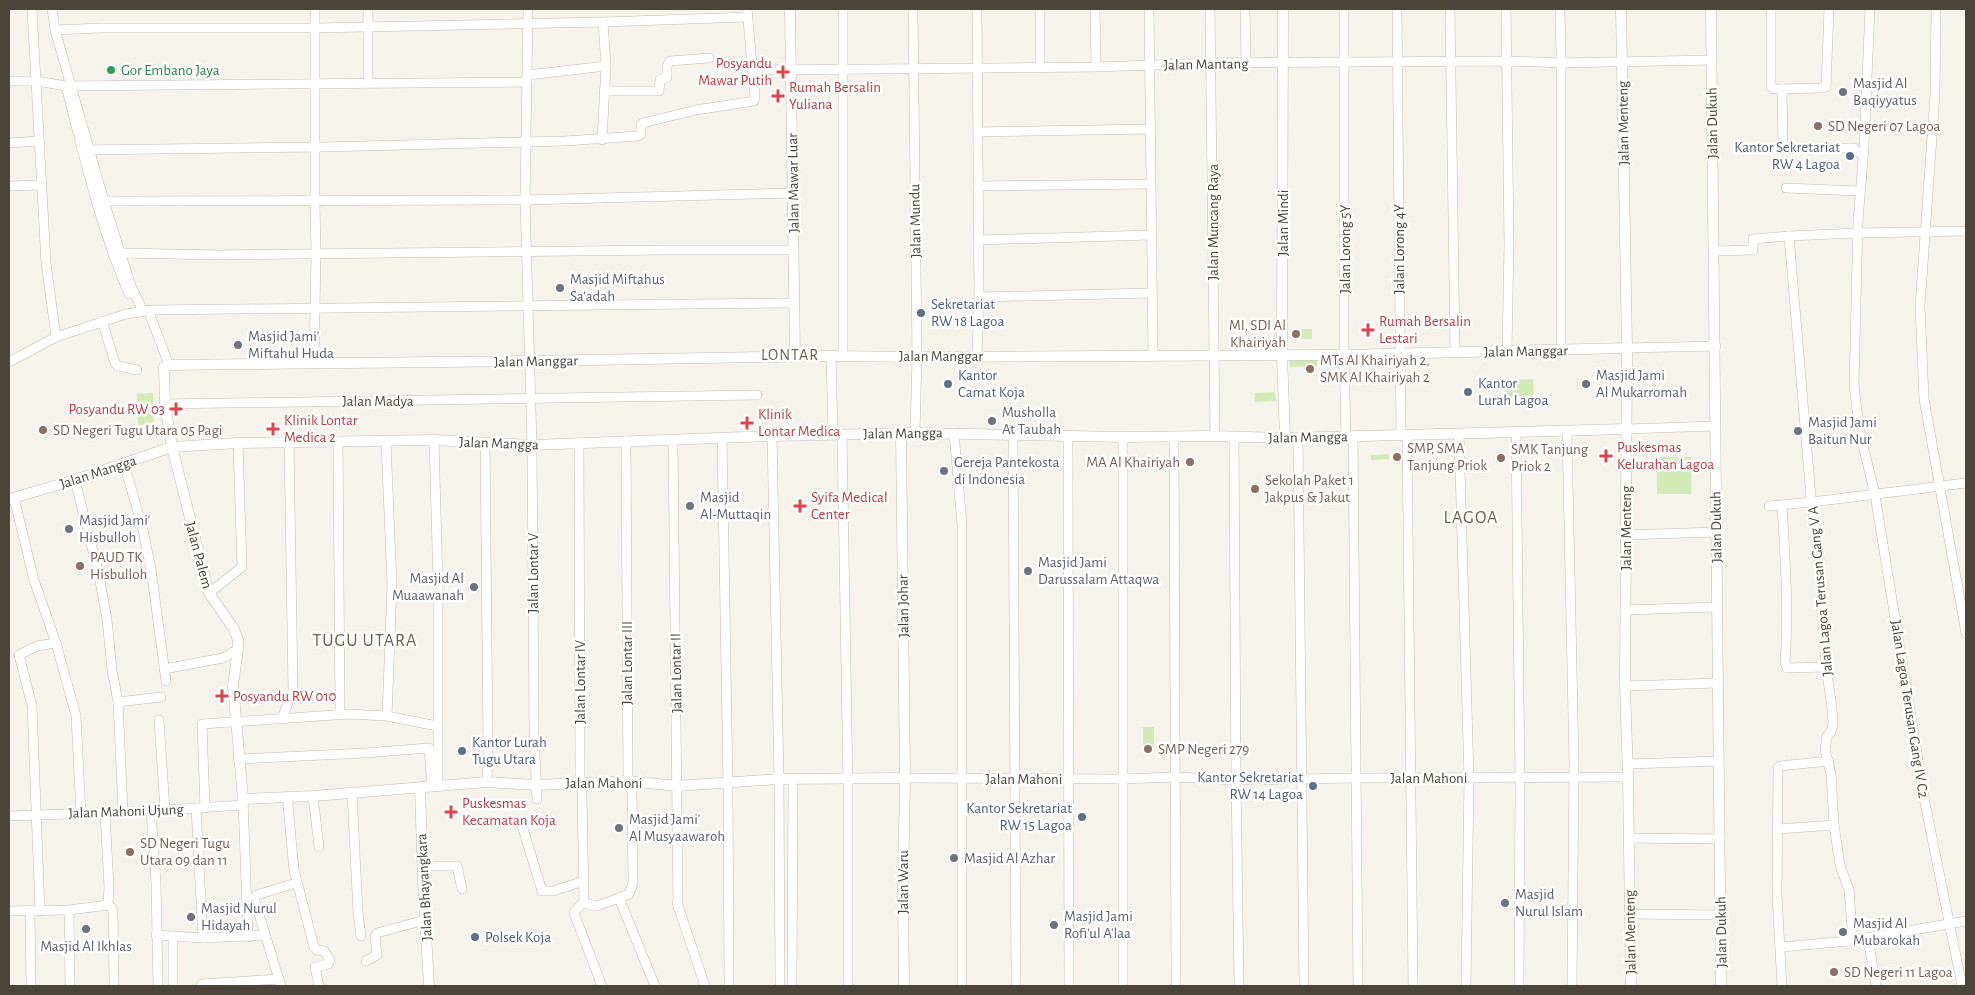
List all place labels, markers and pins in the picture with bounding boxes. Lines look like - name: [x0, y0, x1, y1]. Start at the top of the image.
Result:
- place label: Posyandu Mawar Putih: [698, 56, 772, 88]
- place label: Gor Embano Jaya: [121, 63, 220, 78]
- marker: Gor Embano Jaya: [105, 64, 117, 76]
- marker: Posyandu Mawar Putih: [776, 65, 790, 79]
- place label: Masjid Al Baqiyyatus: [1853, 76, 1917, 108]
- place label: Rumah Bersalin Yuliana: [789, 80, 881, 112]
- marker: Masjid Al Baqiyyatus: [1837, 86, 1849, 98]
- marker: Rumah Bersalin Yuliana: [771, 89, 785, 103]
- place label: SD Negeri 07 Lagoa: [1828, 119, 1941, 134]
- marker: SD Negeri 07 Lagoa: [1812, 120, 1824, 132]
- place label: Kantor Sekretariat RW 4 Lagoa: [1734, 140, 1840, 172]
- marker: Kantor Sekretariat RW 4 Lagoa: [1844, 150, 1856, 162]
- place label: Masjid Miftahus Sa'adah: [570, 272, 665, 304]
- marker: Masjid Miftahus Sa'adah: [554, 282, 566, 294]
- place label: Sekretariat RW 18 Lagoa: [931, 297, 1004, 329]
- marker: Sekretariat RW 18 Lagoa: [915, 307, 927, 319]
- place label: Rumah Bersalin Lestari: [1379, 314, 1471, 346]
- place label: MI, SDI Al Khairiyah: [1229, 318, 1286, 350]
- marker: Rumah Bersalin Lestari: [1361, 323, 1375, 337]
- marker: MI, SDI Al Khairiyah: [1290, 328, 1302, 340]
- place label: Masjid Jami' Miftahul Huda: [248, 329, 334, 361]
- marker: Masjid Jami' Miftahul Huda: [232, 339, 244, 351]
- place label: MTs Al Khairiyah 2, SMK Al Khairiyah 2: [1320, 353, 1430, 385]
- marker: MTs Al Khairiyah 2, SMK Al Khairiyah 2: [1304, 363, 1316, 375]
- place label: Kantor Camat Koja: [958, 368, 1025, 400]
- place label: Masjid Jami Al Mukarromah: [1596, 368, 1687, 400]
- place label: Kantor Lurah Lagoa: [1478, 376, 1548, 408]
- marker: Kantor Camat Koja: [942, 378, 954, 390]
- marker: Masjid Jami Al Mukarromah: [1580, 378, 1592, 390]
- marker: Kantor Lurah Lagoa: [1462, 386, 1474, 398]
- place label: Posyandu RW 03: [68, 402, 165, 417]
- marker: Posyandu RW 03: [169, 402, 183, 416]
- place label: Musholla At Taubah: [1002, 405, 1061, 437]
- place label: Klinik Lontar Medica: [758, 407, 840, 439]
- place label: Klinik Lontar Medica 2: [284, 413, 358, 445]
- marker: Musholla At Taubah: [986, 415, 998, 427]
- place label: Masjid Jami Baitun Nur: [1808, 415, 1877, 447]
- marker: Klinik Lontar Medica: [740, 416, 754, 430]
- marker: Klinik Lontar Medica 2: [266, 422, 280, 436]
- place label: SD Negeri Tugu Utara 05 Pagi: [53, 423, 222, 438]
- marker: SD Negeri Tugu Utara 05 Pagi: [37, 424, 49, 436]
- marker: Masjid Jami Baitun Nur: [1792, 425, 1804, 437]
- place label: Puskesmas Kelurahan Lagoa: [1617, 440, 1714, 472]
- place label: SMP, SMA Tanjung Priok: [1407, 441, 1487, 473]
- place label: SMK Tanjung Priok 2: [1511, 442, 1589, 474]
- marker: Puskesmas Kelurahan Lagoa: [1599, 449, 1613, 463]
- marker: SMP, SMA Tanjung Priok: [1391, 451, 1403, 463]
- marker: SMK Tanjung Priok 2: [1495, 452, 1507, 464]
- place label: Gereja Pantekosta di Indonesia: [954, 455, 1059, 487]
- place label: MA Al Khairiyah: [1086, 455, 1180, 470]
- marker: MA Al Khairiyah: [1184, 456, 1196, 468]
- marker: Gereja Pantekosta di Indonesia: [938, 465, 950, 477]
- place label: Sekolah Paket 1 Jakpus & Jakut: [1265, 473, 1354, 505]
- marker: Sekolah Paket 1 Jakpus & Jakut: [1249, 483, 1261, 495]
- place label: Masjid Al-Muttaqin: [700, 490, 771, 522]
- place label: Syifa Medical Center: [811, 490, 888, 522]
- marker: Syifa Medical Center: [793, 499, 807, 513]
- marker: Masjid Al-Muttaqin: [684, 500, 696, 512]
- place label: Masjid Jami' Hisbulloh: [79, 513, 150, 545]
- marker: Masjid Jami' Hisbulloh: [63, 523, 75, 535]
- place label: PAUD TK Hisbulloh: [90, 550, 147, 582]
- place label: Masjid Jami Darussalam Attaqwa: [1038, 555, 1159, 587]
- marker: PAUD TK Hisbulloh: [74, 560, 86, 572]
- marker: Masjid Jami Darussalam Attaqwa: [1022, 565, 1034, 577]
- place label: Masjid Al Muaawanah: [392, 571, 464, 603]
- marker: Masjid Al Muaawanah: [468, 581, 480, 593]
- marker: Posyandu RW 010: [215, 689, 229, 703]
- place label: Posyandu RW 010: [233, 689, 337, 704]
- place label: Kantor Lurah Tugu Utara: [472, 735, 547, 767]
- place label: SMP Negeri 279: [1158, 742, 1249, 757]
- marker: SMP Negeri 279: [1142, 743, 1154, 755]
- marker: Kantor Lurah Tugu Utara: [456, 745, 468, 757]
- place label: Kantor Sekretariat RW 14 Lagoa: [1197, 770, 1303, 802]
- marker: Kantor Sekretariat RW 14 Lagoa: [1307, 780, 1319, 792]
- place label: Puskesmas Kecamatan Koja: [462, 796, 556, 828]
- place label: Kantor Sekretariat RW 15 Lagoa: [966, 801, 1072, 833]
- marker: Puskesmas Kecamatan Koja: [444, 805, 458, 819]
- marker: Kantor Sekretariat RW 15 Lagoa: [1076, 811, 1088, 823]
- place label: Masjid Jami' Al Musyaawaroh: [629, 812, 725, 844]
- marker: Masjid Jami' Al Musyaawaroh: [613, 822, 625, 834]
- place label: SD Negeri Tugu Utara 09 dan 11: [140, 836, 230, 868]
- marker: SD Negeri Tugu Utara 09 dan 11: [124, 846, 136, 858]
- place label: Masjid Al Azhar: [964, 851, 1055, 866]
- marker: Masjid Al Azhar: [948, 852, 960, 864]
- place label: Masjid Nurul Islam: [1515, 887, 1583, 919]
- marker: Masjid Nurul Islam: [1499, 897, 1511, 909]
- place label: Masjid Nurul Hidayah: [201, 901, 277, 933]
- place label: Masjid Jami Rofi'ul A'laa: [1064, 909, 1133, 941]
- marker: Masjid Nurul Hidayah: [185, 911, 197, 923]
- place label: Masjid Al Mubarokah: [1853, 916, 1920, 948]
- marker: Masjid Jami Rofi'ul A'laa: [1048, 919, 1060, 931]
- marker: Masjid Al Ikhlas: [80, 923, 92, 935]
- marker: Masjid Al Mubarokah: [1837, 926, 1849, 938]
- place label: Polsek Koja: [485, 930, 551, 945]
- marker: Polsek Koja: [469, 931, 481, 943]
- place label: Masjid Al Ikhlas: [40, 939, 132, 954]
- place label: SD Negeri 11 Lagoa: [1844, 965, 1953, 980]
- marker: SD Negeri 11 Lagoa: [1828, 966, 1840, 978]

